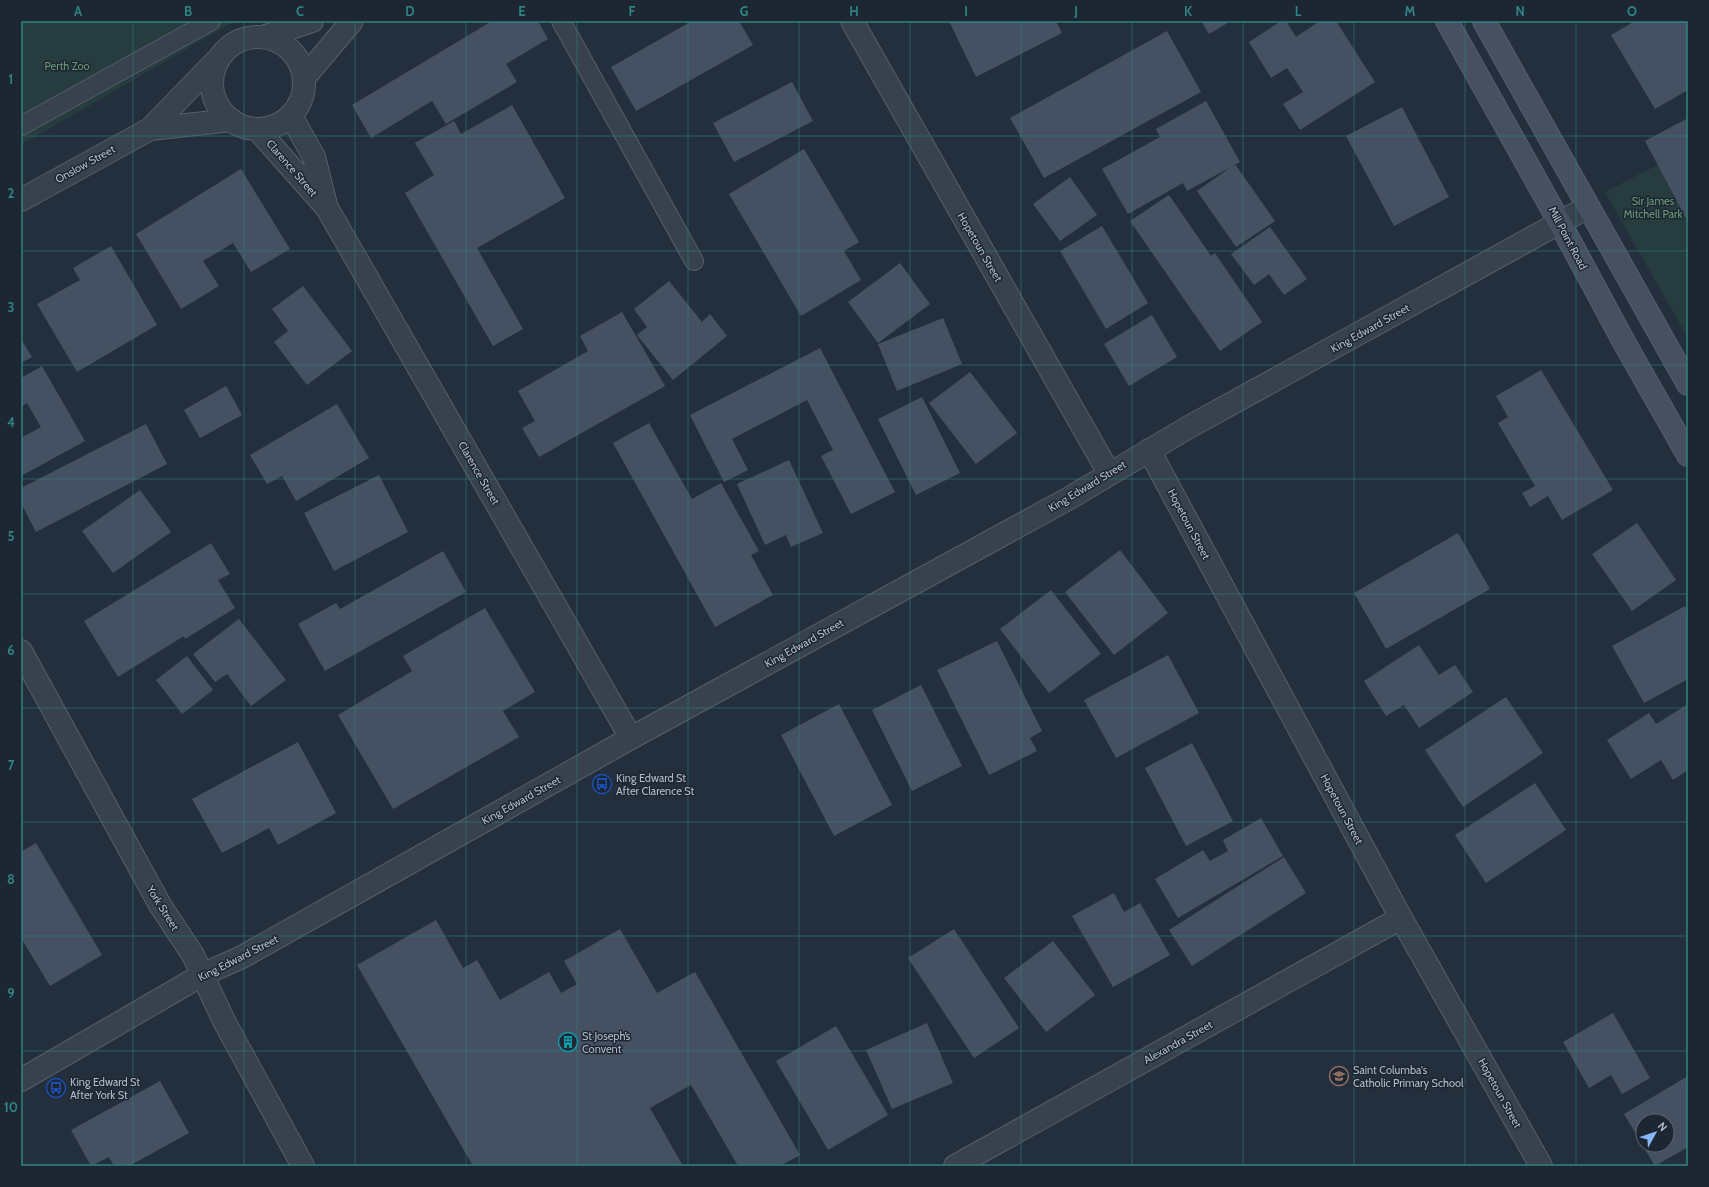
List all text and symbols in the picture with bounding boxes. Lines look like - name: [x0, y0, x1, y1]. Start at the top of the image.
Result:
- text: A: [74, 3, 83, 19]
- text: B: [184, 3, 192, 19]
- text: C: [296, 3, 304, 19]
- text: D: [405, 3, 415, 19]
- text: E: [518, 3, 526, 19]
- text: F: [629, 3, 636, 19]
- text: G: [740, 3, 749, 19]
- text: H: [849, 3, 859, 19]
- text: I: [964, 3, 968, 19]
- text: J: [1073, 3, 1078, 19]
- text: K: [1184, 3, 1193, 19]
- text: L: [1295, 3, 1302, 19]
- text: M: [1405, 3, 1416, 19]
- text: N: [1515, 3, 1525, 19]
- text: O: [1627, 3, 1637, 19]
- park label: Perth Zoo: [44, 59, 90, 73]
- text: 1: [9, 71, 13, 87]
- street label: Clarence Street: [263, 137, 321, 200]
- street label: Onslow Street: [53, 142, 118, 186]
- text: 2: [8, 185, 15, 201]
- park label: Sir James Mitchell Park: [1624, 194, 1683, 221]
- street label: Mill Point Road: [1546, 204, 1590, 272]
- street label: Hopetoun Street: [954, 210, 1006, 284]
- text: 3: [7, 299, 15, 315]
- street label: King Edward Street: [1328, 300, 1412, 356]
- text: 4: [7, 414, 15, 430]
- street label: Clarence Street: [455, 439, 503, 508]
- street label: King Edward Street: [1046, 457, 1129, 515]
- street label: Hopetoun Street: [1165, 486, 1214, 562]
- text: 5: [8, 528, 15, 544]
- street label: King Edward Street: [762, 615, 846, 671]
- text: 6: [7, 642, 15, 658]
- text: 7: [8, 757, 15, 773]
- place label: King Edward St After Clarence St: [616, 771, 695, 798]
- street label: Hopetoun Street: [1318, 771, 1367, 847]
- street label: King Edward Street: [479, 772, 563, 828]
- bus stop icon: King Edward St After Clarence St: [591, 773, 613, 795]
- text: 8: [7, 871, 15, 887]
- street label: York Street: [143, 882, 182, 933]
- street label: King Edward Street: [195, 932, 281, 984]
- text: 9: [7, 985, 15, 1001]
- street label: Alexandra Street: [1141, 1017, 1215, 1067]
- place label: St Joseph’s Convent: [582, 1029, 631, 1056]
- building icon: St Joseph’s Convent: [557, 1031, 579, 1053]
- street label: Hopetoun Street: [1475, 1056, 1525, 1131]
- place label: Saint Columba's Catholic Primary School: [1353, 1063, 1464, 1090]
- school or university icon: Saint Columba's Catholic Primary School: [1328, 1065, 1350, 1087]
- place label: King Edward St After York St: [70, 1075, 140, 1102]
- bus stop icon: King Edward St After York St: [45, 1077, 67, 1099]
- text: 10: [4, 1099, 18, 1115]
- north arrow: [1635, 1113, 1675, 1153]
- text: N: [1655, 1119, 1671, 1134]

